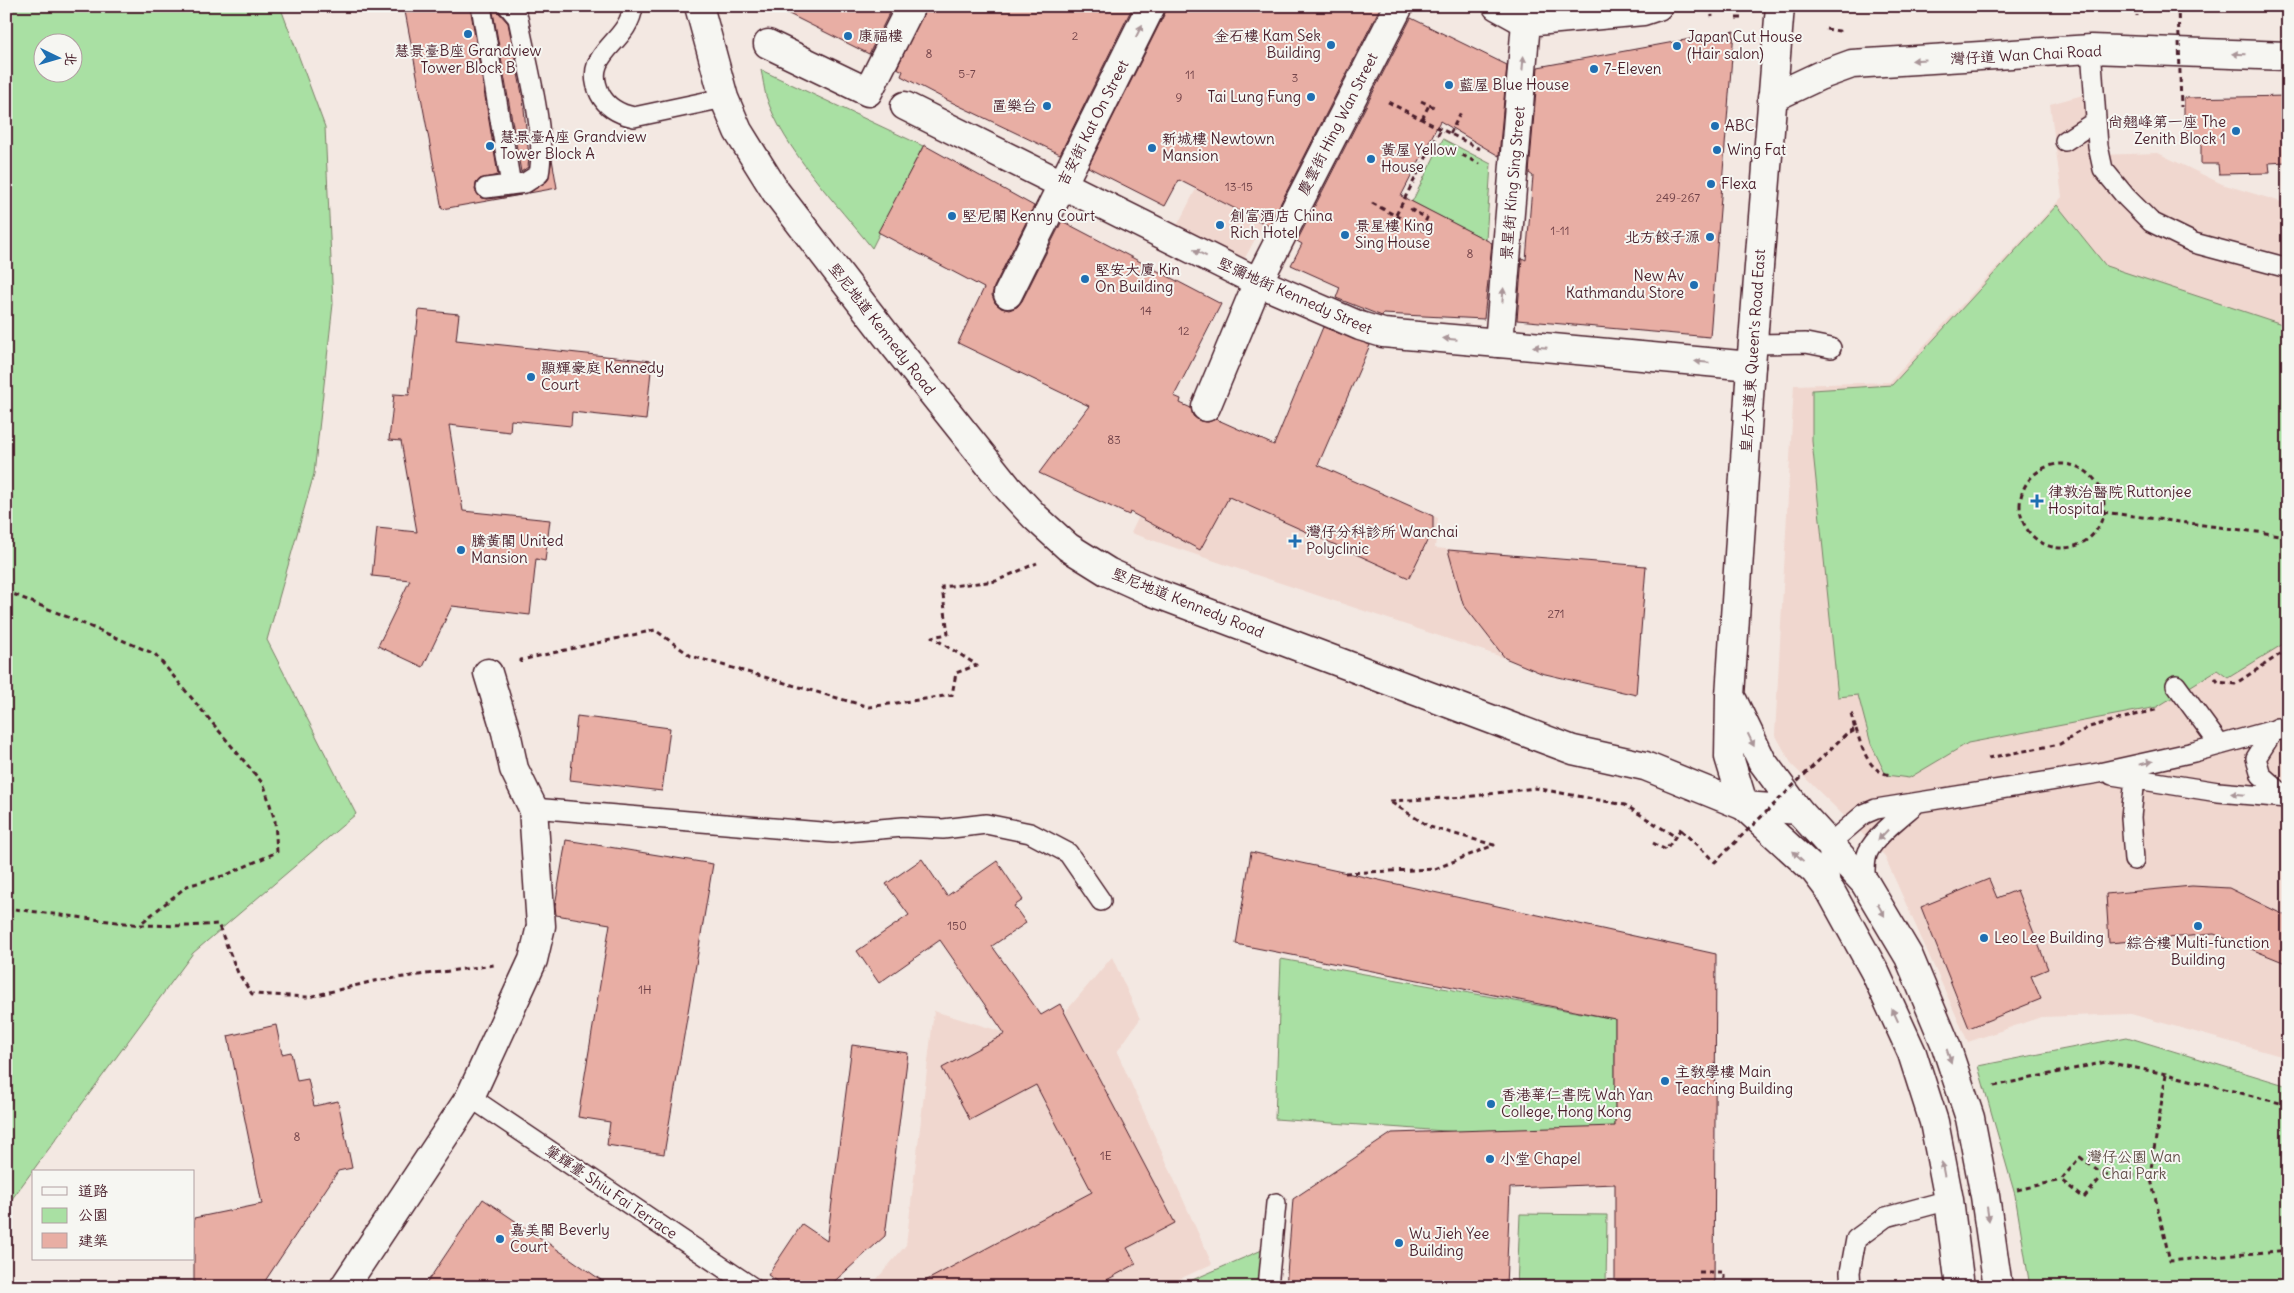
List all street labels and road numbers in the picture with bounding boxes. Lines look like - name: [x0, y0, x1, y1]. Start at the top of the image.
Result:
- street label: 灣仔道 Wan Chai Road: [1950, 41, 2102, 68]
- street label: 慶雲街 Hing Wan Street: [1293, 49, 1382, 198]
- street label: 吉安街 Kat On Street: [1053, 57, 1133, 189]
- street label: 景星街 King Sing Street: [1496, 105, 1529, 261]
- street label: 皇后大道東 Queen's Road East: [1736, 248, 1769, 454]
- street label: 堅彌地街 Kennedy Street: [1215, 253, 1375, 338]
- street label: 堅尼地道 Kennedy Road: [825, 259, 940, 399]
- street label: 堅尼地道 Kennedy Road: [1109, 563, 1267, 642]
- street label: 肇輝臺 Shiu Fai Terrace: [542, 1140, 681, 1243]

